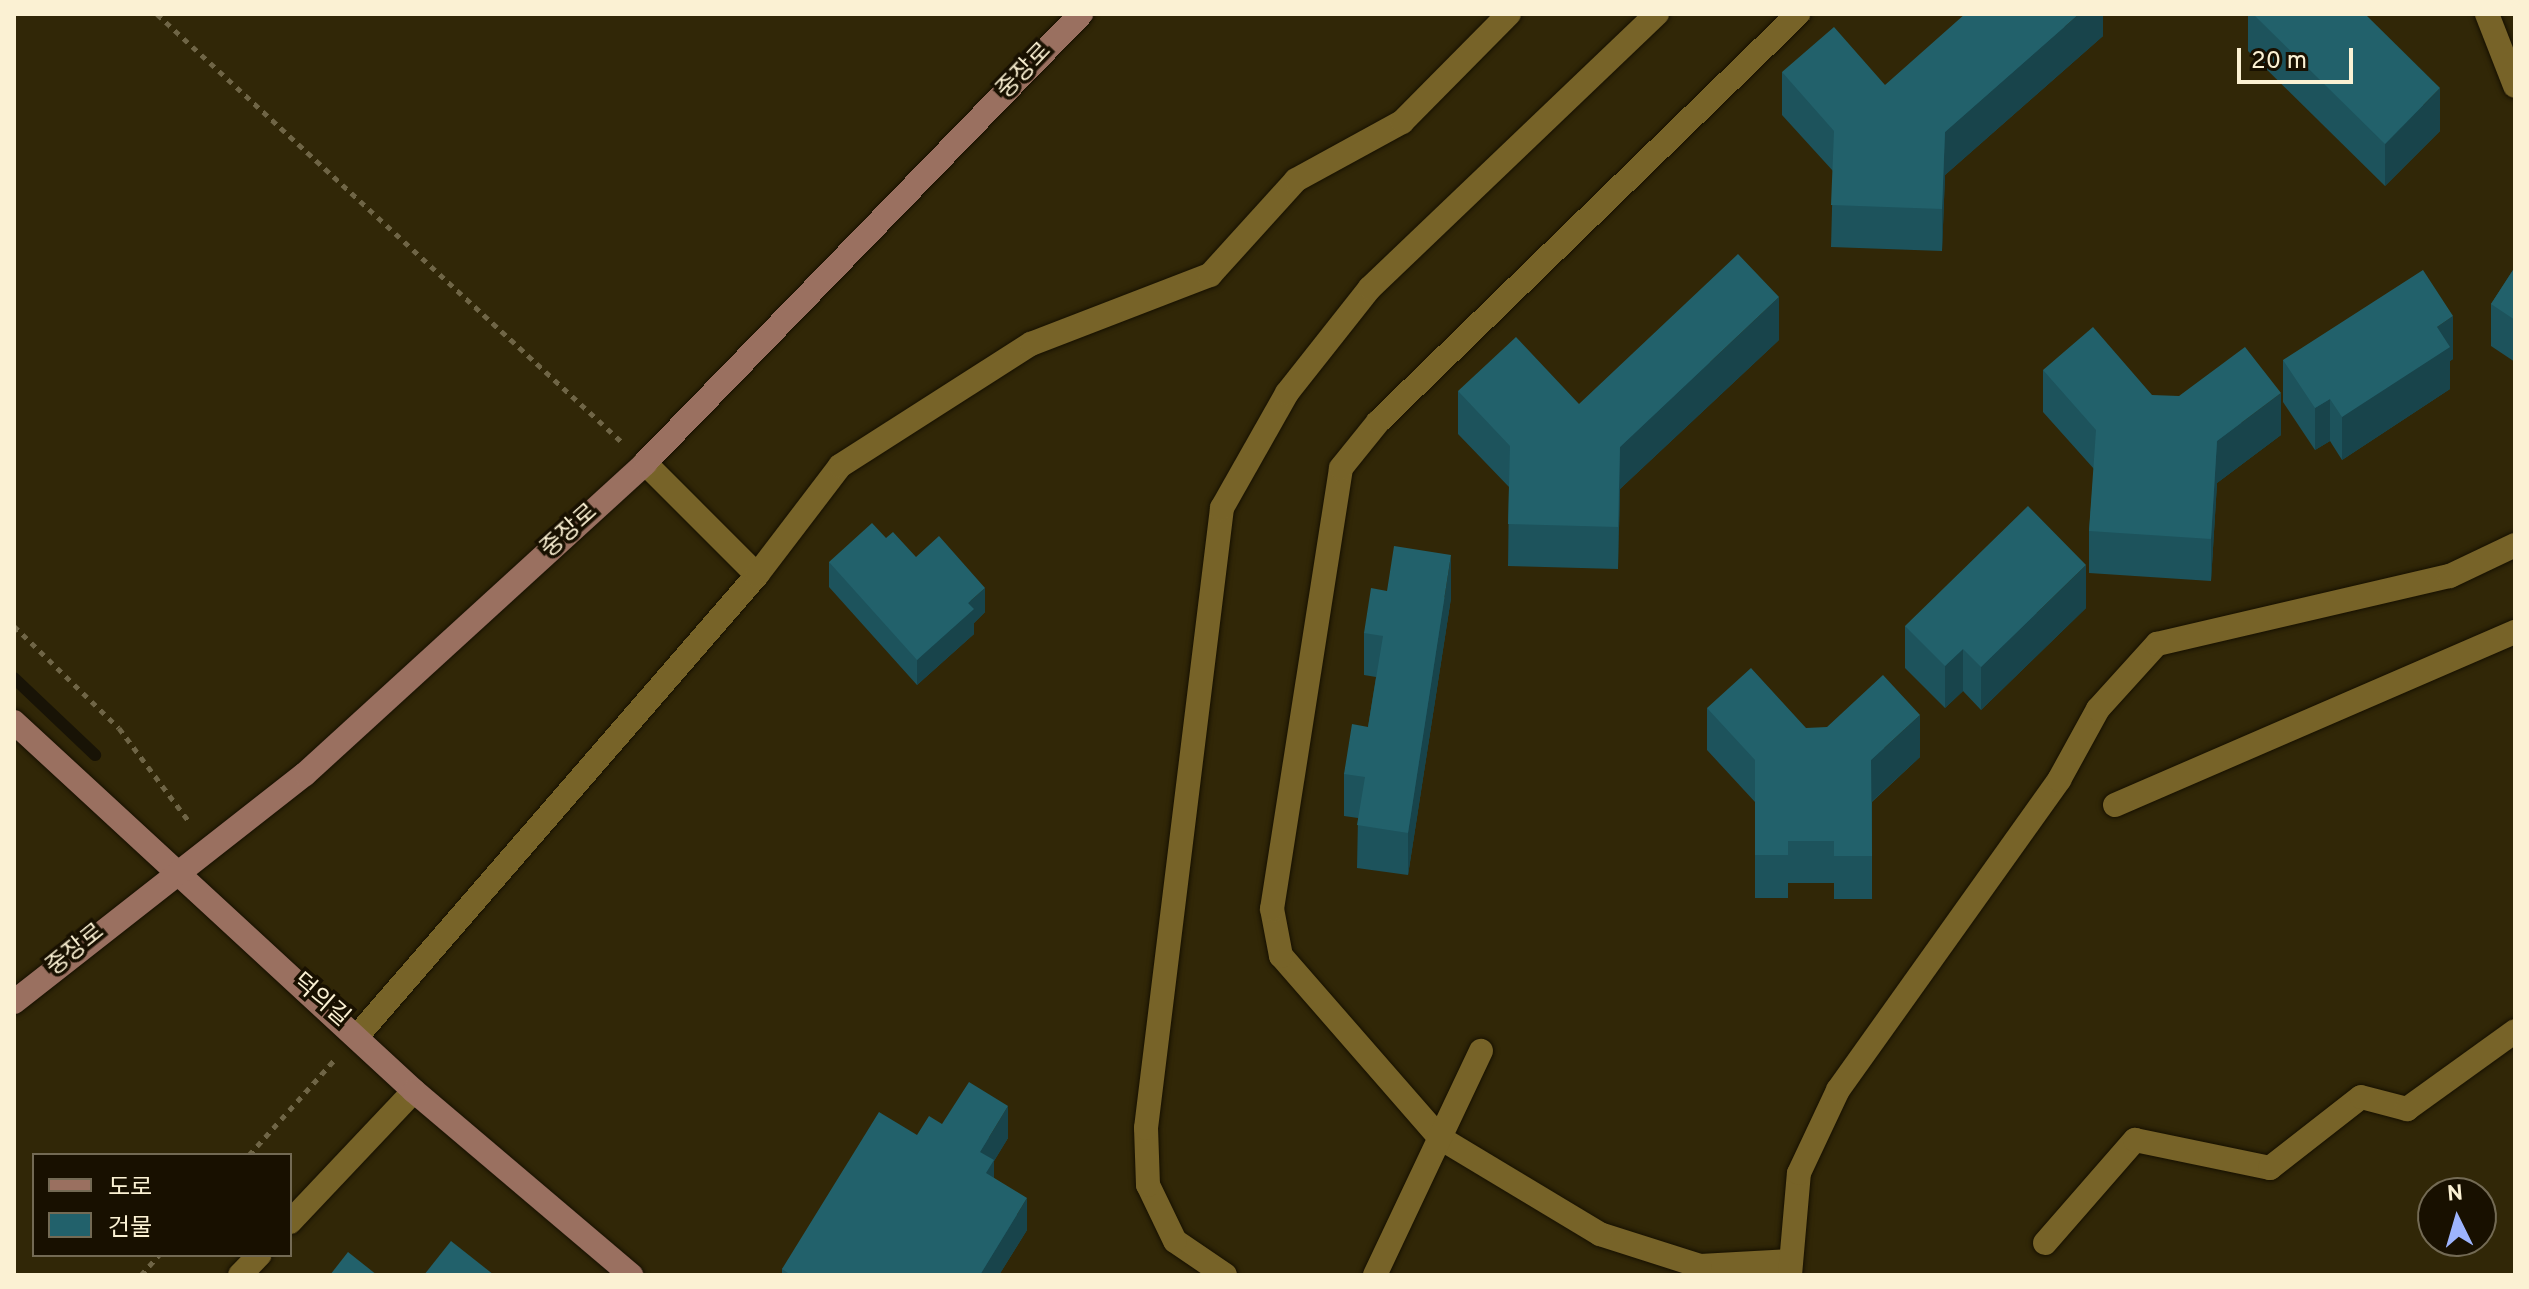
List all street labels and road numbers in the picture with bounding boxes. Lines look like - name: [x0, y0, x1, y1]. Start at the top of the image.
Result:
- street label: 중장로: [992, 38, 1058, 106]
- street label: 중장로: [536, 499, 604, 565]
- street label: 중장로: [41, 919, 111, 983]
- street label: 덕의길: [286, 968, 354, 1034]

